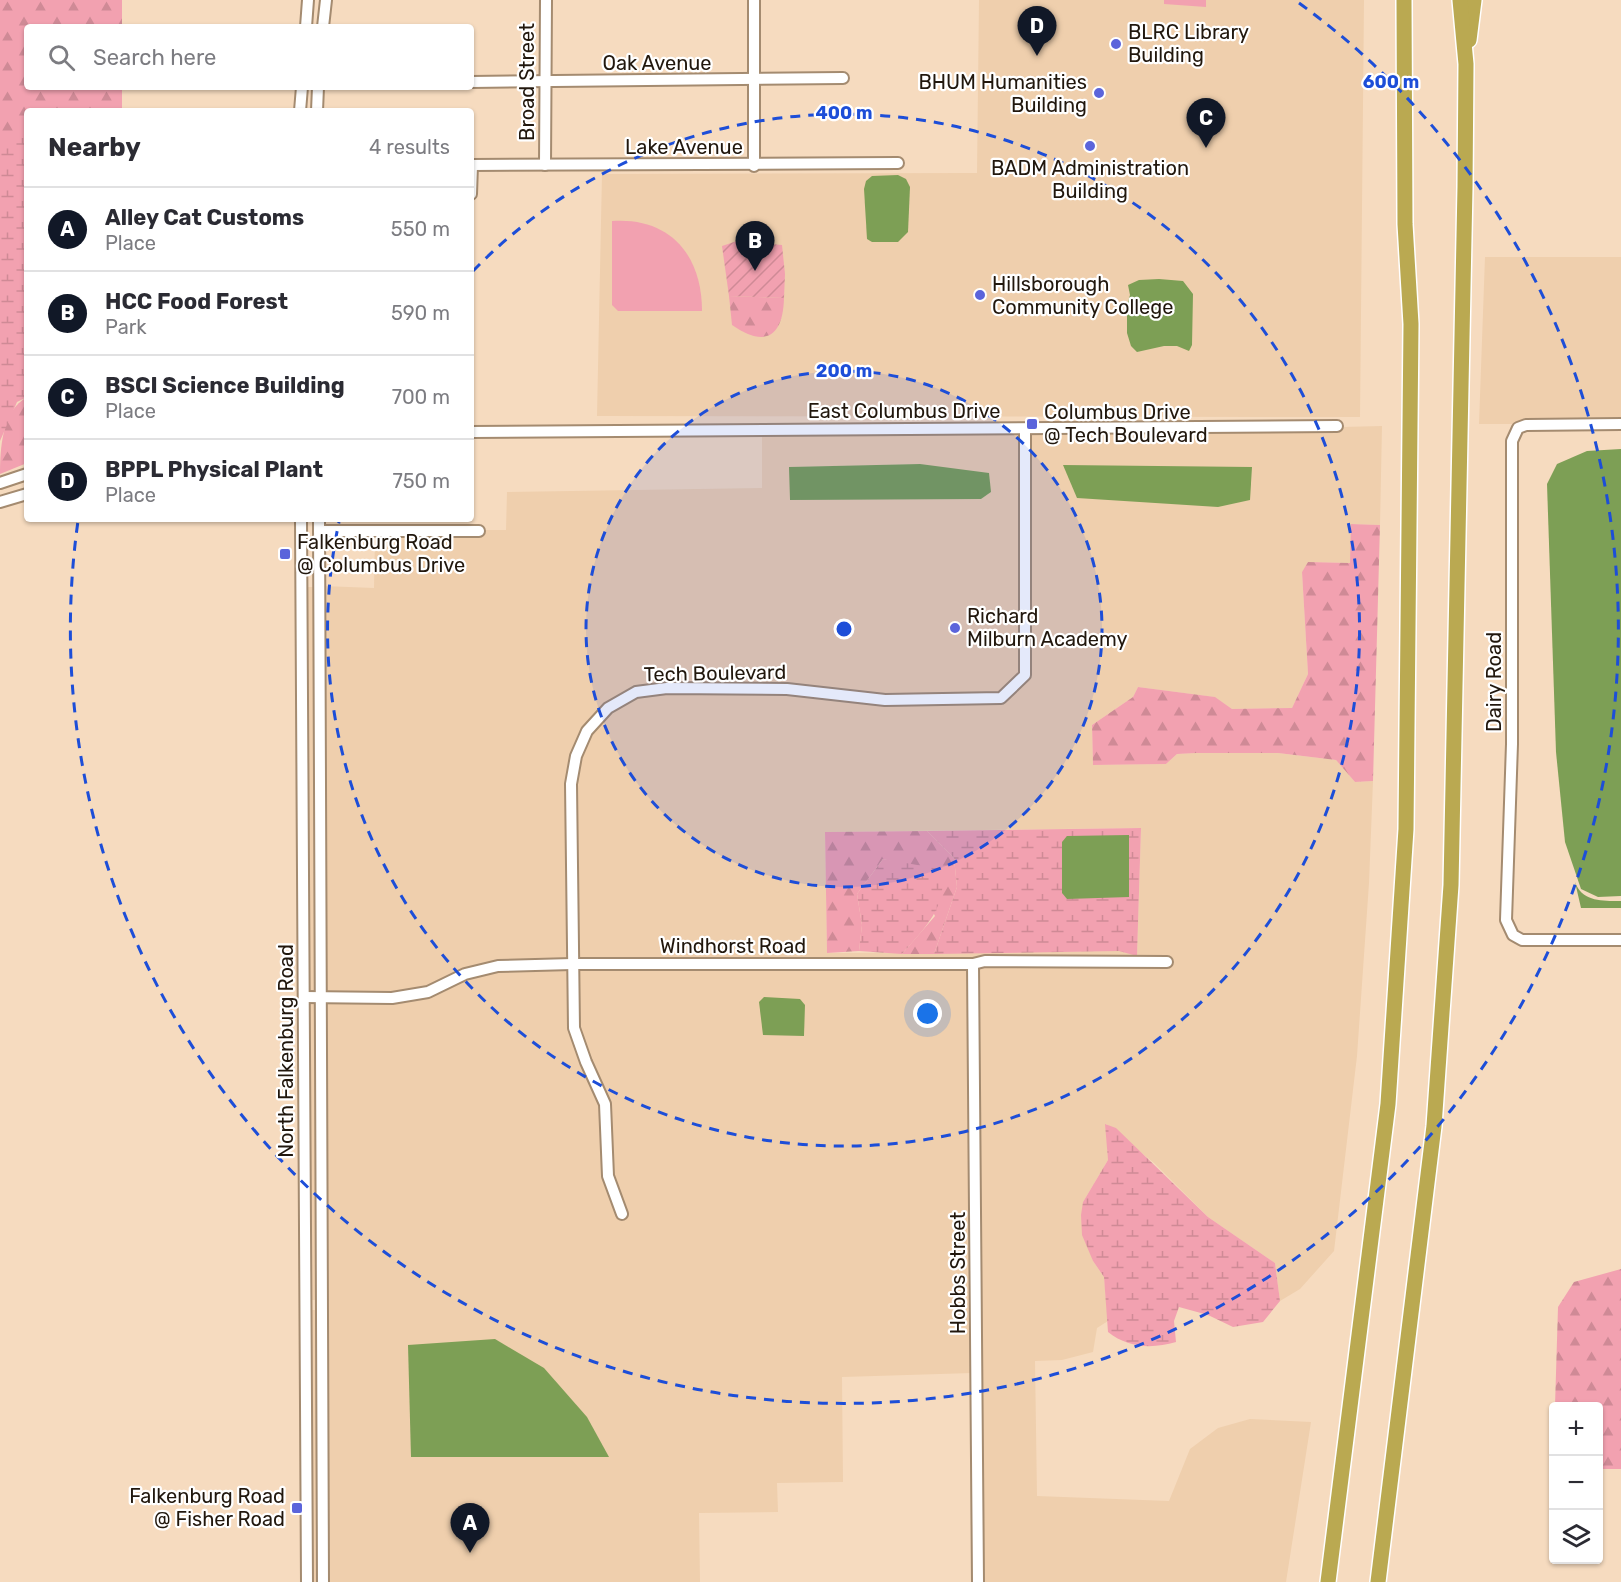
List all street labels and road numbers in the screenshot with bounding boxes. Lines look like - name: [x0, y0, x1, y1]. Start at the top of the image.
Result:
- street label: Broad Street: [515, 23, 539, 141]
- street label: Oak Avenue: [602, 51, 712, 75]
- street label: Lake Avenue: [625, 135, 743, 159]
- street label: East Columbus Drive: [808, 399, 1000, 423]
- street label: Dairy Road: [1482, 632, 1506, 732]
- street label: Tech Boulevard: [644, 660, 786, 686]
- street label: Windhorst Road: [660, 934, 806, 958]
- street label: North Falkenburg Road: [274, 944, 298, 1158]
- street label: Hobbs Street: [946, 1212, 970, 1334]

